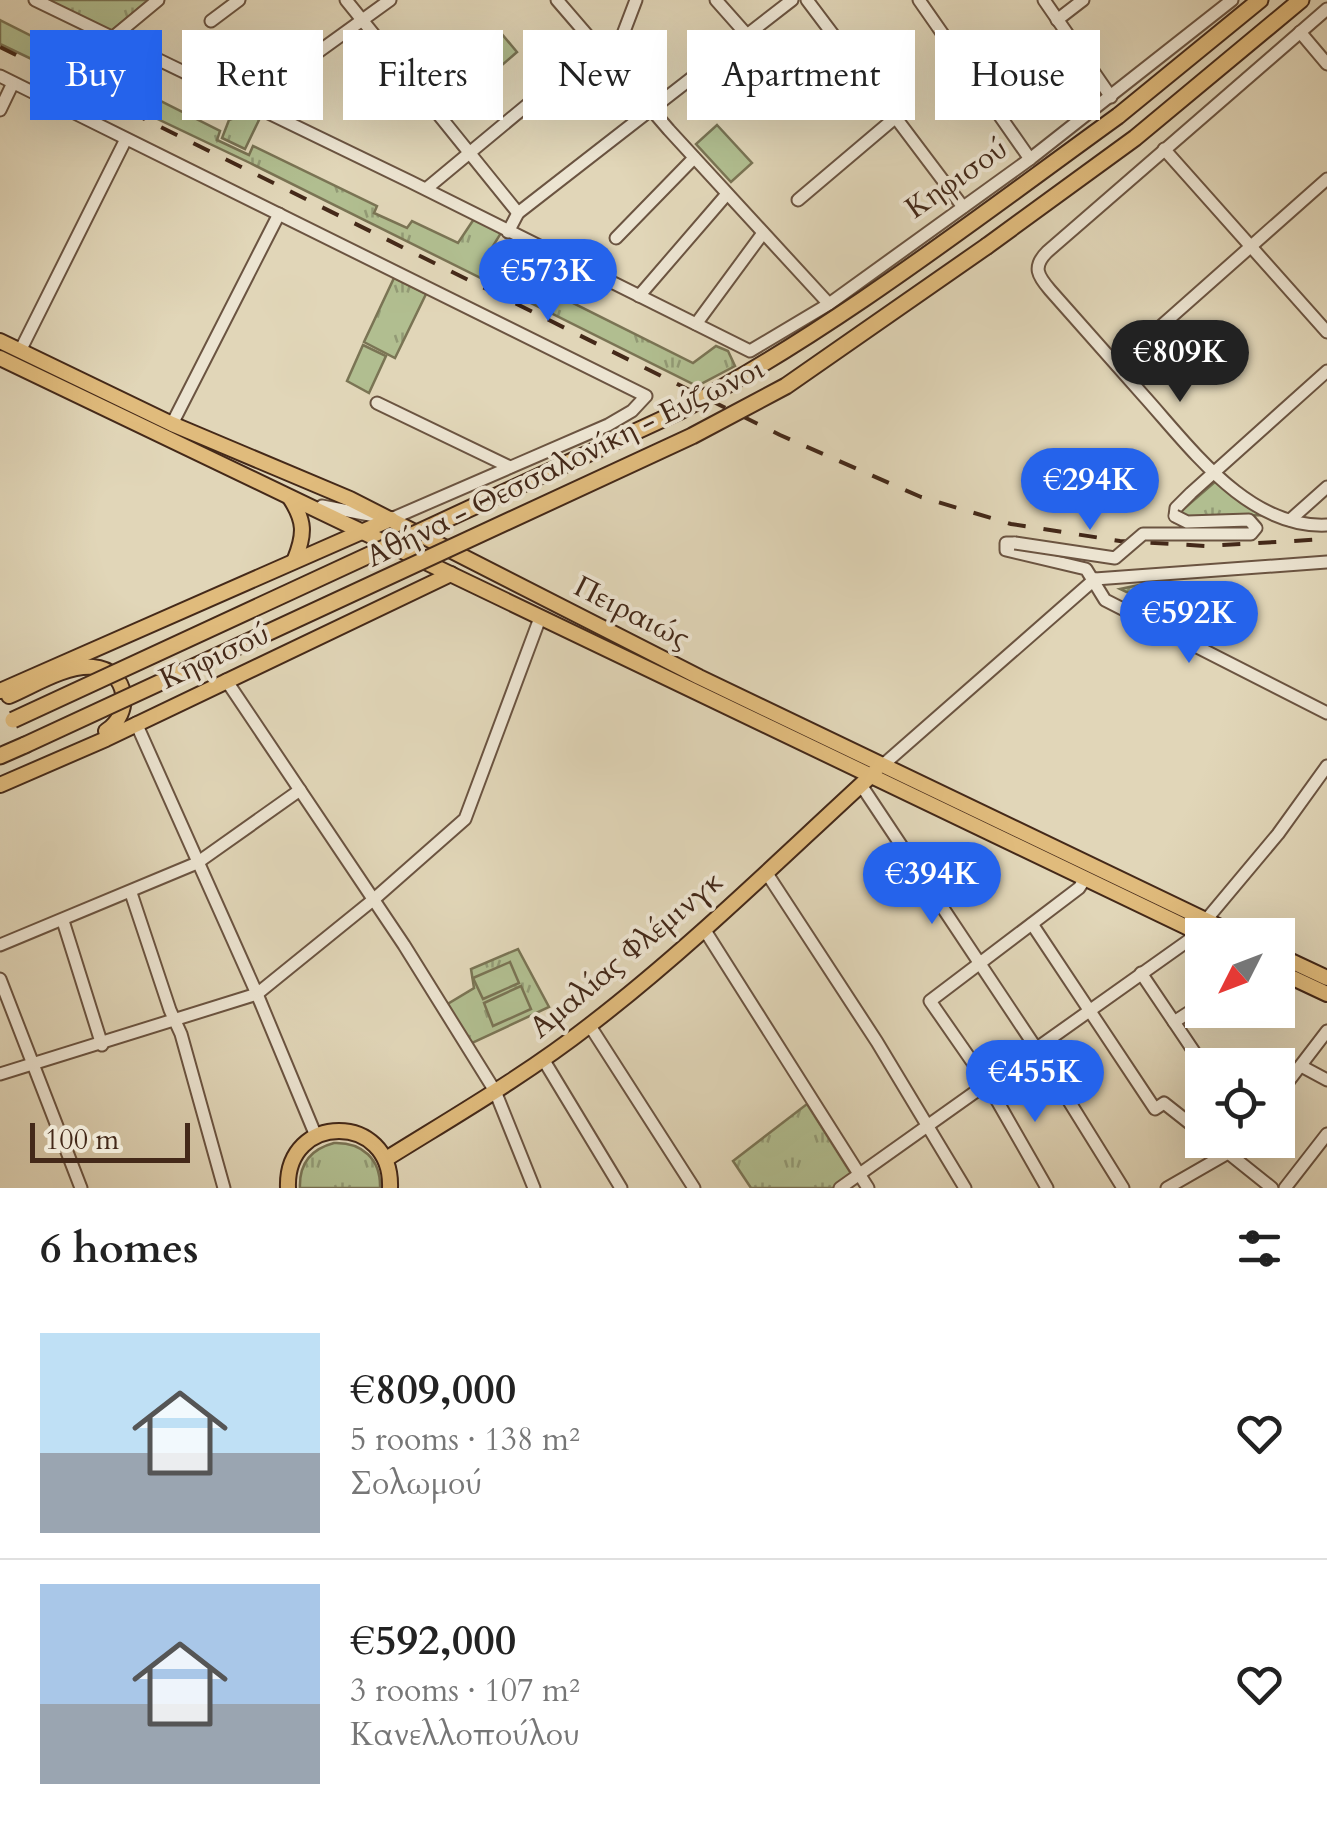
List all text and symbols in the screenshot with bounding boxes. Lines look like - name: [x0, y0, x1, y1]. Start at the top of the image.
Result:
- chip: Buy: [30, 30, 162, 120]
- chip: Rent: [182, 30, 323, 120]
- chip: Filters: [343, 30, 503, 120]
- chip: New: [523, 30, 667, 120]
- chip: Apartment: [687, 30, 915, 120]
- chip: House: [935, 30, 1100, 120]
- street label: Κηφισού: [897, 128, 1016, 229]
- pin: €573K: [478, 239, 618, 324]
- text: €573K: [501, 249, 595, 293]
- pin: €809K: [1110, 320, 1250, 405]
- text: €809K: [1133, 330, 1227, 374]
- street label: Αθήνα - Θεσσαλονίκη - Εύζωνοι: [359, 348, 772, 577]
- pin: €294K: [1020, 448, 1160, 533]
- text: €294K: [1043, 458, 1137, 502]
- street label: Πειραιώς: [567, 566, 697, 659]
- pin: €592K: [1119, 581, 1259, 666]
- text: €592K: [1142, 591, 1236, 635]
- street label: Κηφισού: [153, 613, 276, 700]
- pin: €394K: [862, 842, 1002, 927]
- text: €394K: [885, 852, 979, 896]
- street label: Αμαλίας Φλέμινγκ: [521, 861, 732, 1048]
- north arrow: [1185, 918, 1295, 1028]
- map controls: [1185, 918, 1295, 1158]
- pin: €455K: [965, 1040, 1105, 1125]
- button: locate: [1185, 1048, 1295, 1158]
- text: €455K: [988, 1050, 1082, 1094]
- scale bar: [30, 1118, 190, 1162]
- text: 100 m: [45, 1121, 119, 1159]
- text: 6 homes: [40, 1220, 198, 1277]
- icon: filters: [1232, 1221, 1287, 1276]
- text: €809,000: [350, 1361, 516, 1418]
- icon: home: [120, 1373, 240, 1493]
- icon: heart: [1232, 1406, 1287, 1461]
- text: 5 rooms · 138 m²: [350, 1418, 580, 1462]
- text: Σολωμού: [350, 1462, 482, 1506]
- text: €592,000: [350, 1612, 516, 1669]
- icon: home: [120, 1624, 240, 1744]
- icon: heart: [1232, 1657, 1287, 1712]
- text: 3 rooms · 107 m²: [350, 1669, 580, 1713]
- text: Κανελλοπούλου: [350, 1713, 580, 1757]

